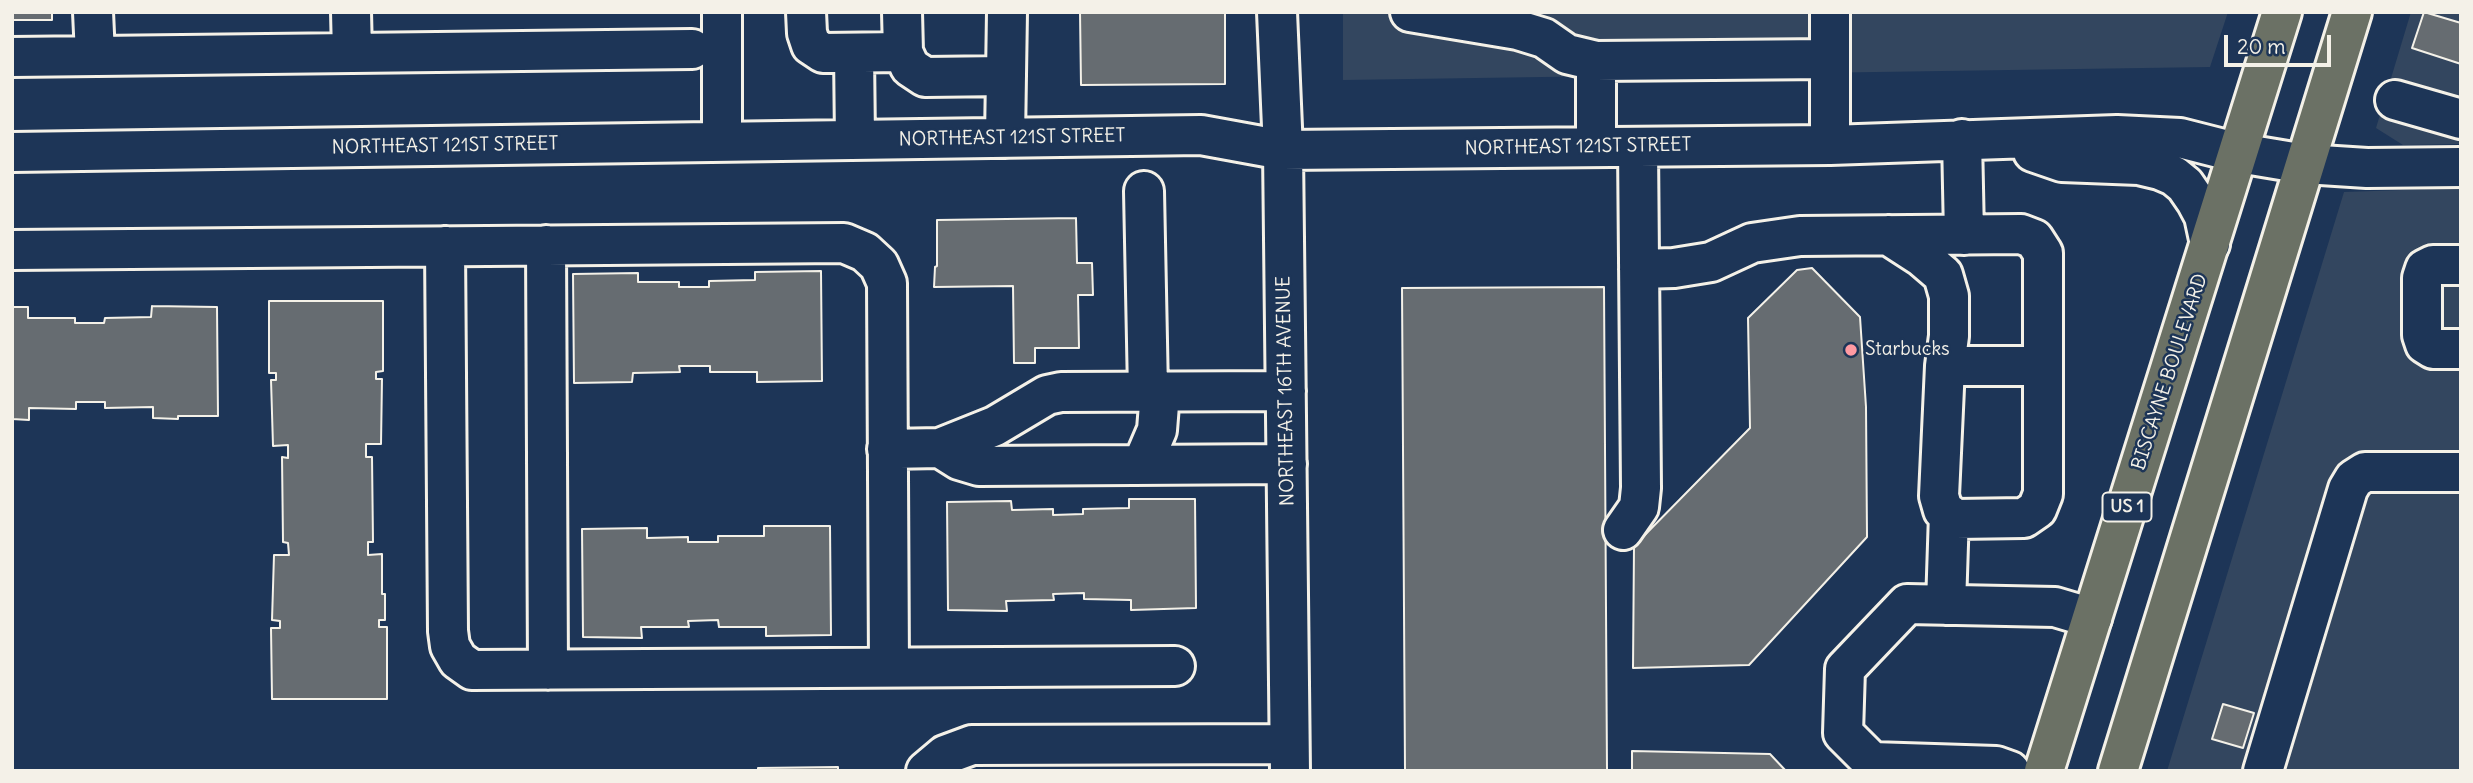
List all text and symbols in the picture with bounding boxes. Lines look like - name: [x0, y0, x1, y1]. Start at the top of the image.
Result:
- scale bar: [2228, 21, 2335, 65]
- text: 20 m: [2237, 33, 2286, 60]
- street label: NORTHEAST 121ST STREET: [898, 125, 1126, 151]
- street label: NORTHEAST 121ST STREET: [331, 133, 559, 159]
- street label: NORTHEAST 121ST STREET: [1464, 134, 1692, 160]
- street label: BISCAYNE BOULEVARD: [2127, 271, 2213, 473]
- street label: NORTHEAST 16TH AVENUE: [1273, 276, 1299, 506]
- place label: Starbucks: [1865, 339, 1950, 361]
- marker: Starbucks: [1843, 342, 1859, 358]
- road number: US 1: [2102, 492, 2152, 522]

